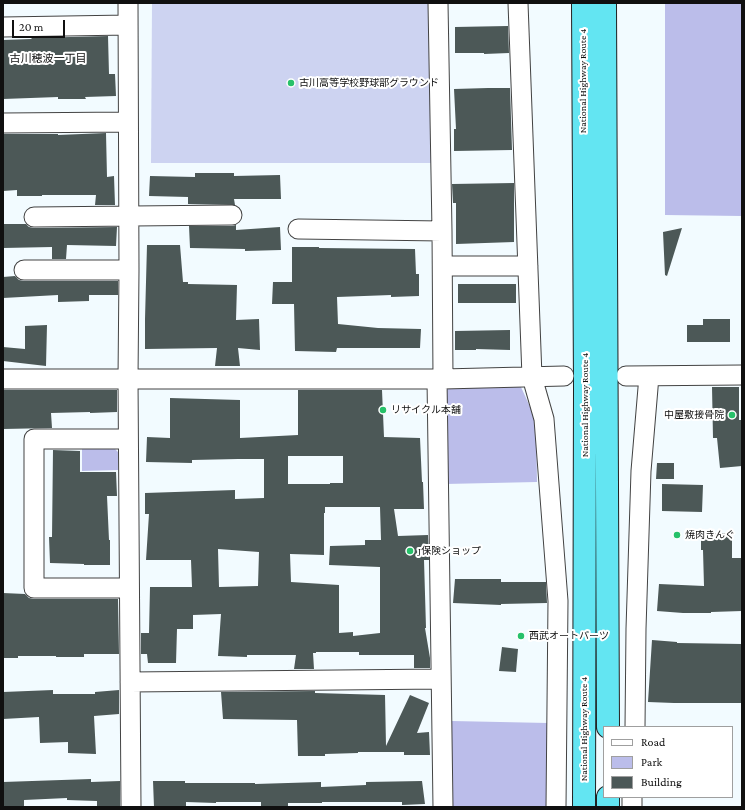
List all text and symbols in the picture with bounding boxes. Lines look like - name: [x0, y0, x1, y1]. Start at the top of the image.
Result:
- scale bar: [14, 12, 67, 38]
- text: 20 m: [19, 20, 43, 34]
- street label: National Highway Route 4: [577, 29, 589, 133]
- district label: 古川穂波一丁目: [10, 52, 86, 66]
- place label: 古川高等学校野球部グラウンド: [299, 77, 439, 89]
- marker: 古川高等学校野球部グラウンド: [286, 78, 296, 88]
- street label: National Highway Route 4: [579, 353, 591, 457]
- place label: リサイクル本舗: [391, 404, 461, 416]
- marker: リサイクル本舗: [378, 405, 388, 415]
- place label: 中屋敷接骨院: [664, 409, 724, 421]
- marker: 中屋敷接骨院: [727, 410, 737, 420]
- place label: 焼肉きんぐ: [685, 529, 735, 541]
- marker: 焼肉きんぐ: [672, 530, 682, 540]
- place label: J保険ショップ: [418, 545, 481, 557]
- marker: J保険ショップ: [405, 546, 415, 556]
- place label: 西武オートパーツ: [529, 630, 609, 642]
- marker: 西武オートパーツ: [516, 631, 526, 641]
- street label: National Highway Route 4: [578, 677, 590, 781]
- legend: [603, 726, 733, 798]
- text: Road: [641, 735, 665, 749]
- text: Park: [641, 755, 662, 769]
- text: Building: [641, 775, 682, 789]

